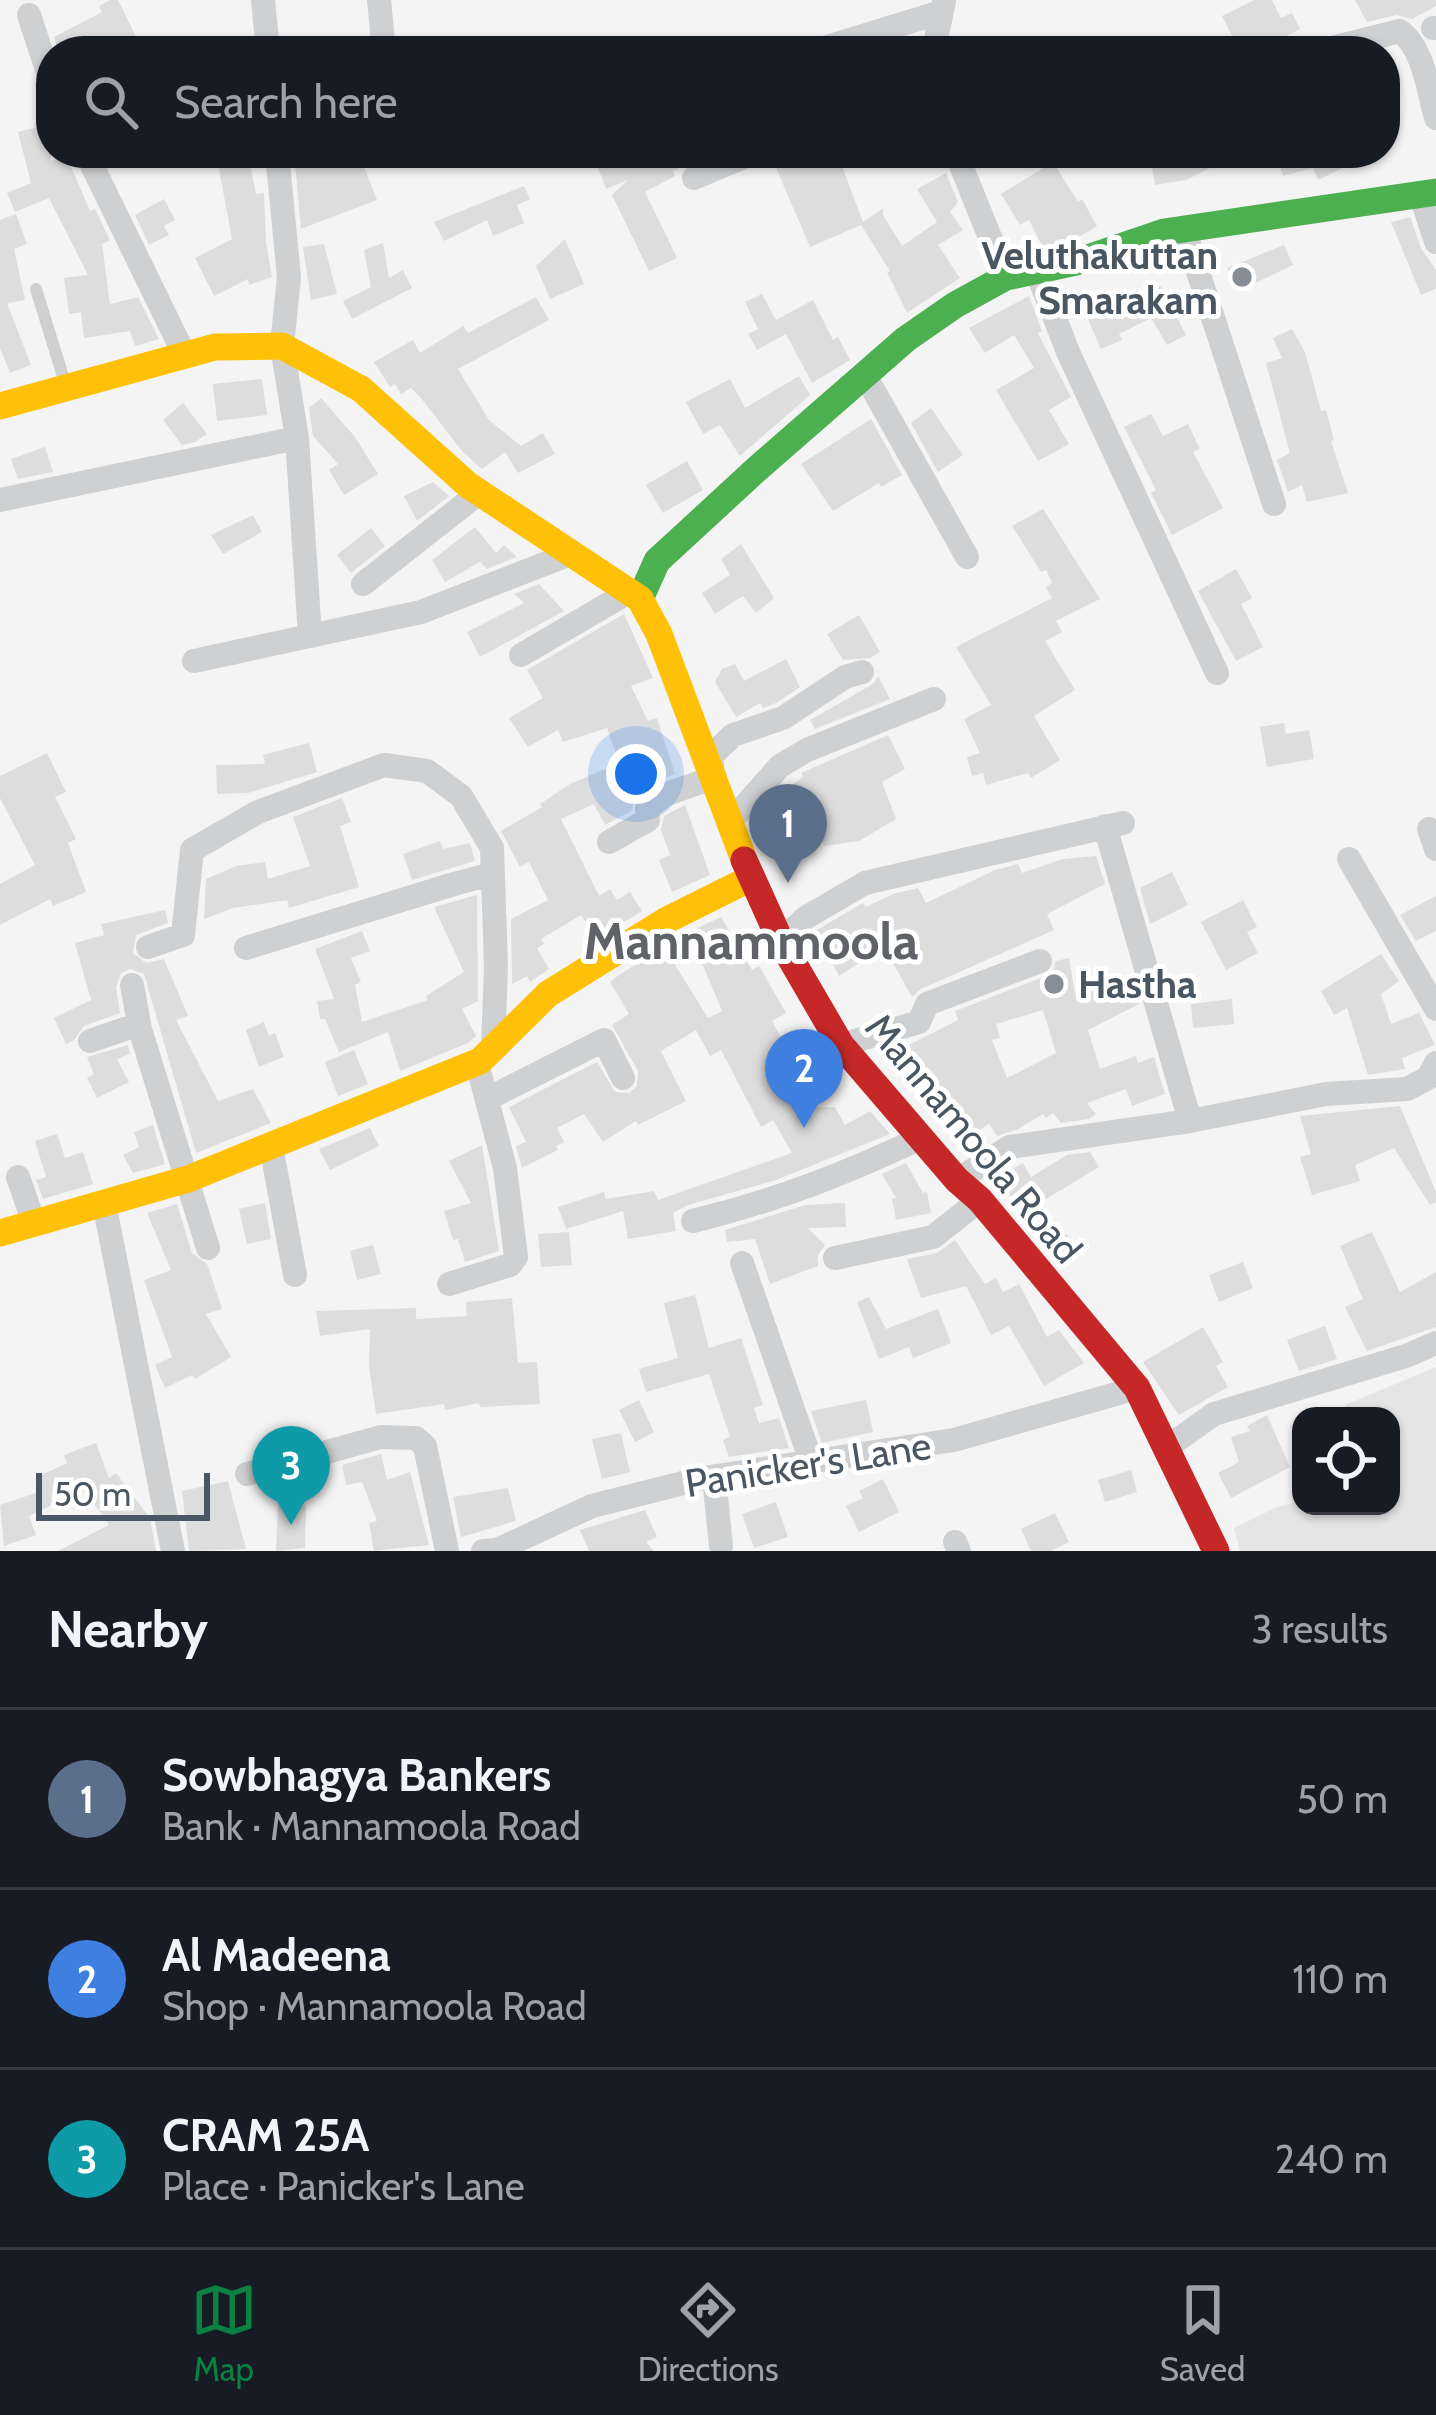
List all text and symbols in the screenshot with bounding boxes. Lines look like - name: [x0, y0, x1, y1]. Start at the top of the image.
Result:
- search box: [36, 36, 1400, 168]
- icon: search: [78, 69, 144, 135]
- text: Search here: [174, 75, 398, 129]
- place label: Veluthakuttan Smarakam: [982, 231, 1218, 324]
- marker: Veluthakuttan Smarakam: [1229, 264, 1255, 290]
- your location: [606, 744, 666, 804]
- pin: 1: [749, 784, 827, 883]
- district label: Mannammoola: [584, 910, 918, 972]
- place label: Hastha: [1078, 960, 1196, 1008]
- marker: Hastha: [1041, 971, 1067, 997]
- street label: Mannamoola Road: [856, 1004, 1092, 1272]
- pin: 2: [765, 1029, 843, 1128]
- map controls: [1292, 1407, 1400, 1515]
- button: locate: [1292, 1407, 1400, 1515]
- street label: Panicker's Lane: [682, 1421, 934, 1507]
- pin: 3: [252, 1426, 330, 1525]
- scale bar: [36, 1467, 210, 1520]
- text: 50 m: [54, 1474, 131, 1514]
- text: Nearby: [48, 1598, 208, 1660]
- text: 3 results: [1251, 1605, 1388, 1653]
- text: Sowbhagya Bankers: [162, 1748, 551, 1802]
- text: 1: [80, 1775, 94, 1823]
- text: 50 m: [1297, 1775, 1388, 1823]
- text: Bank · Mannamoola Road: [162, 1802, 581, 1850]
- text: Al Madeena: [162, 1928, 391, 1982]
- text: 2: [77, 1955, 97, 2003]
- text: 110 m: [1292, 1955, 1388, 2003]
- text: Shop · Mannamoola Road: [162, 1982, 587, 2030]
- text: CRAM 25A: [162, 2108, 369, 2162]
- text: 3: [76, 2135, 98, 2183]
- text: 240 m: [1275, 2135, 1388, 2183]
- text: Place · Panicker's Lane: [162, 2162, 525, 2210]
- tab: Map: [191, 2277, 257, 2389]
- tab: Directions: [638, 2277, 779, 2389]
- tab: Saved: [1160, 2277, 1245, 2389]

